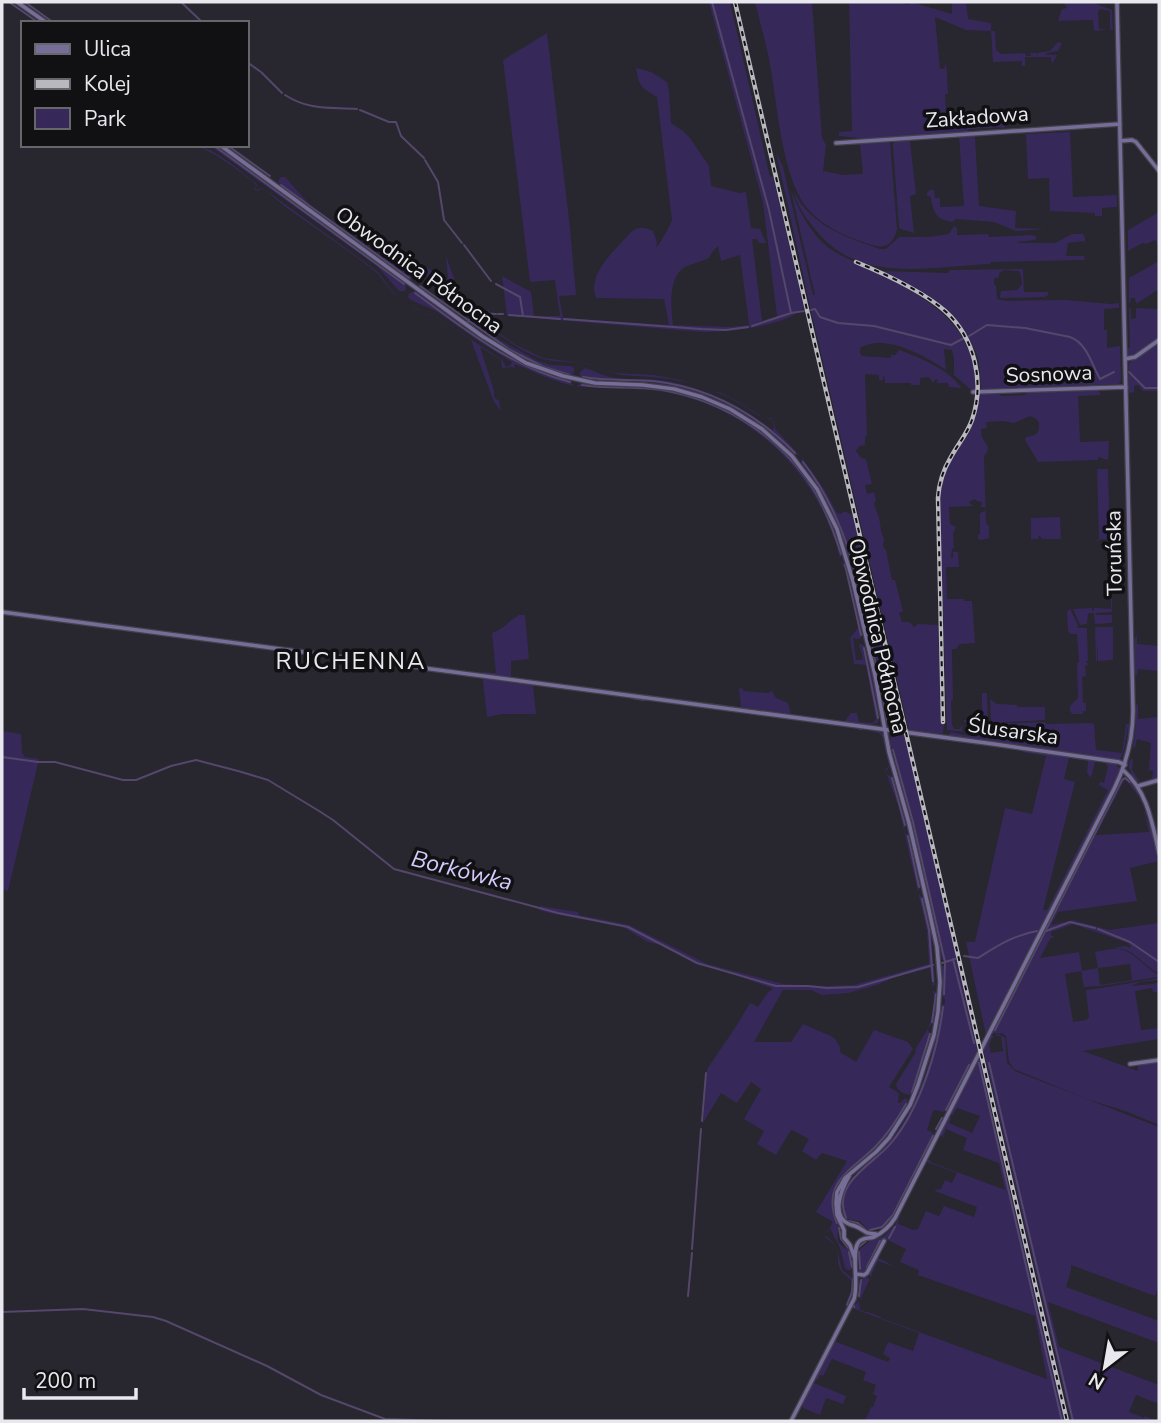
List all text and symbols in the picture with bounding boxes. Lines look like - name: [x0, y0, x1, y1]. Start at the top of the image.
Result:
- legend: [21, 21, 248, 147]
- text: Ulica: [84, 35, 131, 63]
- text: Kolej: [84, 70, 131, 98]
- street label: Zakładowa: [924, 99, 1030, 135]
- text: Park: [84, 105, 126, 133]
- street label: Obwodnica Północna: [330, 200, 508, 340]
- street label: Sosnowa: [1005, 358, 1093, 390]
- street label: Toruńska: [1099, 510, 1129, 596]
- street label: Obwodnica Północna: [842, 536, 914, 736]
- district label: RUCHENNA: [276, 645, 426, 677]
- street label: Ślusarska: [966, 711, 1060, 751]
- water label: Borkówka: [408, 843, 516, 898]
- north arrow: [1070, 1332, 1140, 1402]
- scale bar: [24, 1356, 136, 1400]
- text: N: [1084, 1366, 1110, 1396]
- text: 200 m: [35, 1367, 96, 1395]

